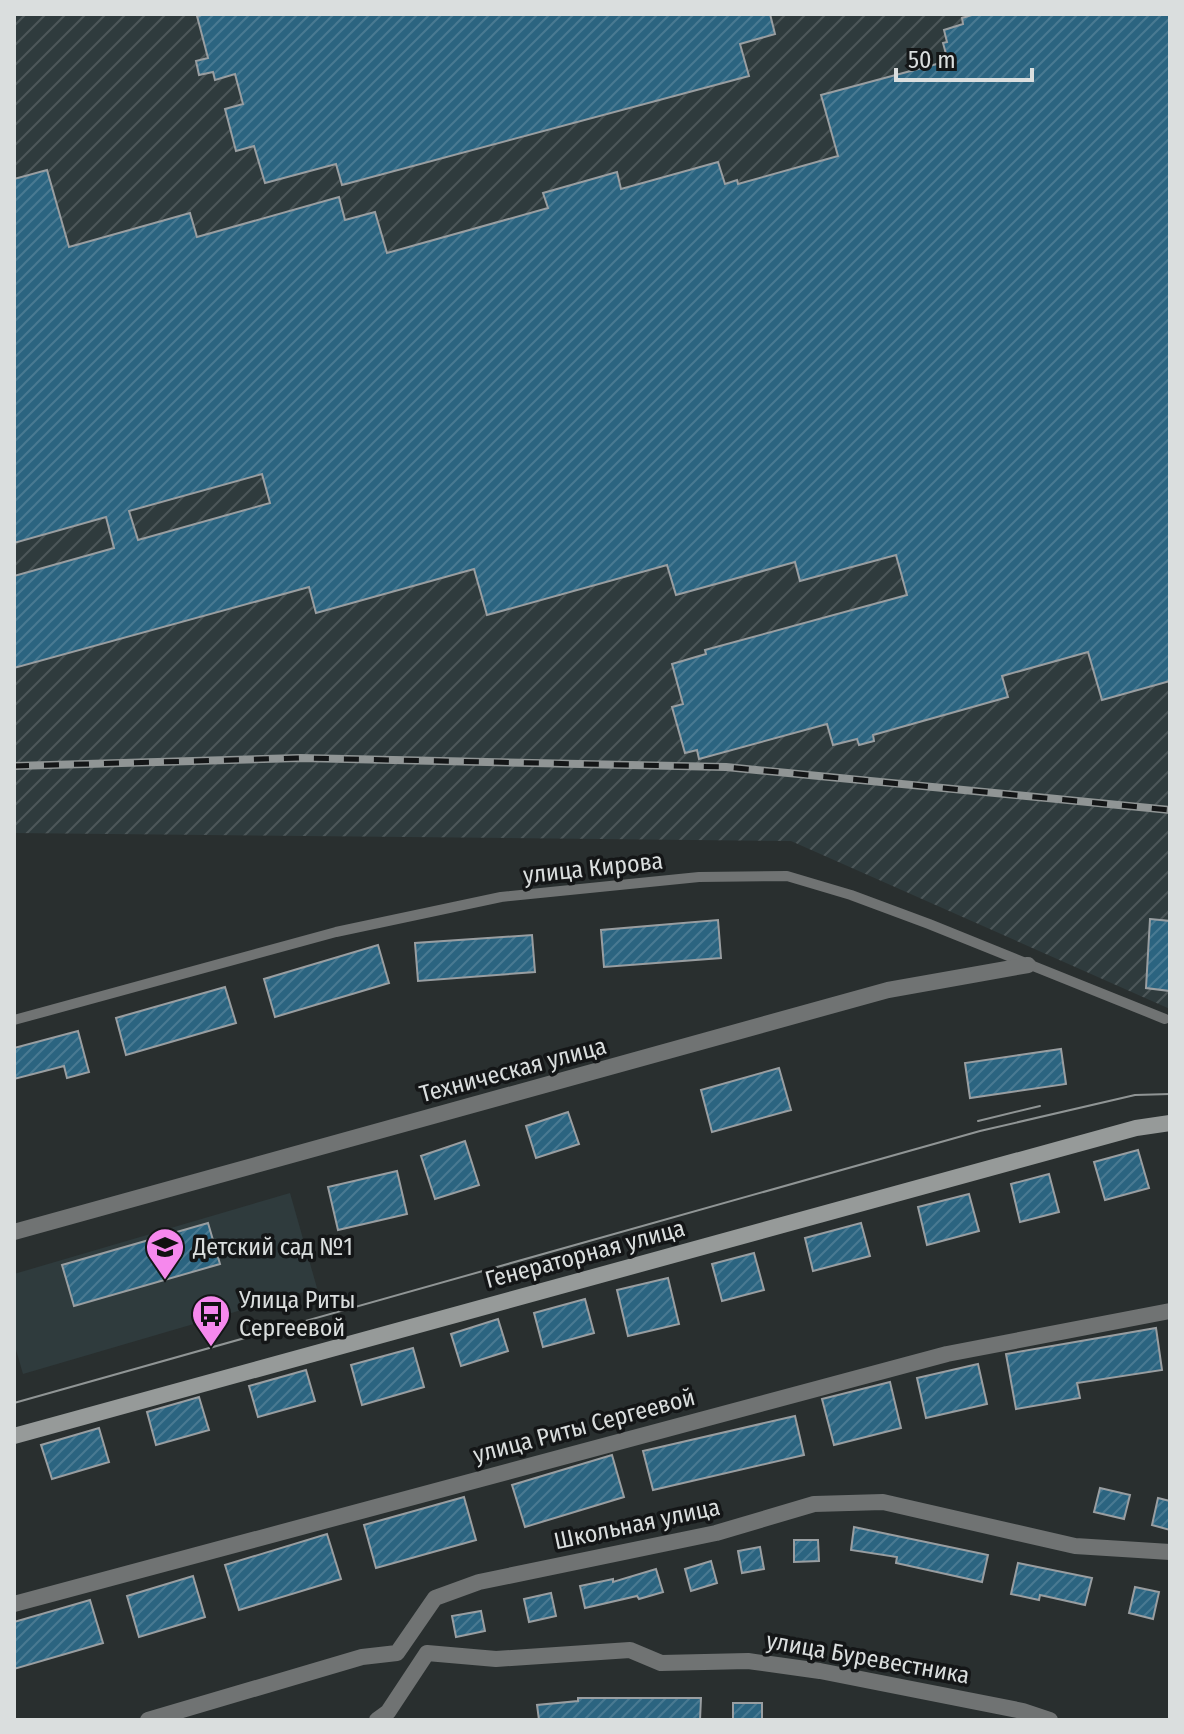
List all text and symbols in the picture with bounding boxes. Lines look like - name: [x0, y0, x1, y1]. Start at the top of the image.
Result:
- scale bar: [896, 32, 1032, 82]
- text: 50 m: [908, 46, 956, 74]
- street label: улица Кирова: [522, 847, 664, 889]
- street label: Техническая улица: [417, 1032, 609, 1108]
- street label: Генераторная улица: [482, 1214, 688, 1294]
- school or university icon: Детский сад №1: [144, 1226, 186, 1281]
- place label: Детский сад №1: [192, 1233, 353, 1261]
- place label: Улица Риты Сергеевой: [238, 1286, 355, 1342]
- bus stop icon: Улица Риты Сергеевой: [190, 1293, 232, 1348]
- street label: улица Риты Сергеевой: [470, 1383, 698, 1469]
- street label: Школьная улица: [551, 1493, 723, 1555]
- street label: улица Буревестника: [764, 1626, 972, 1690]

